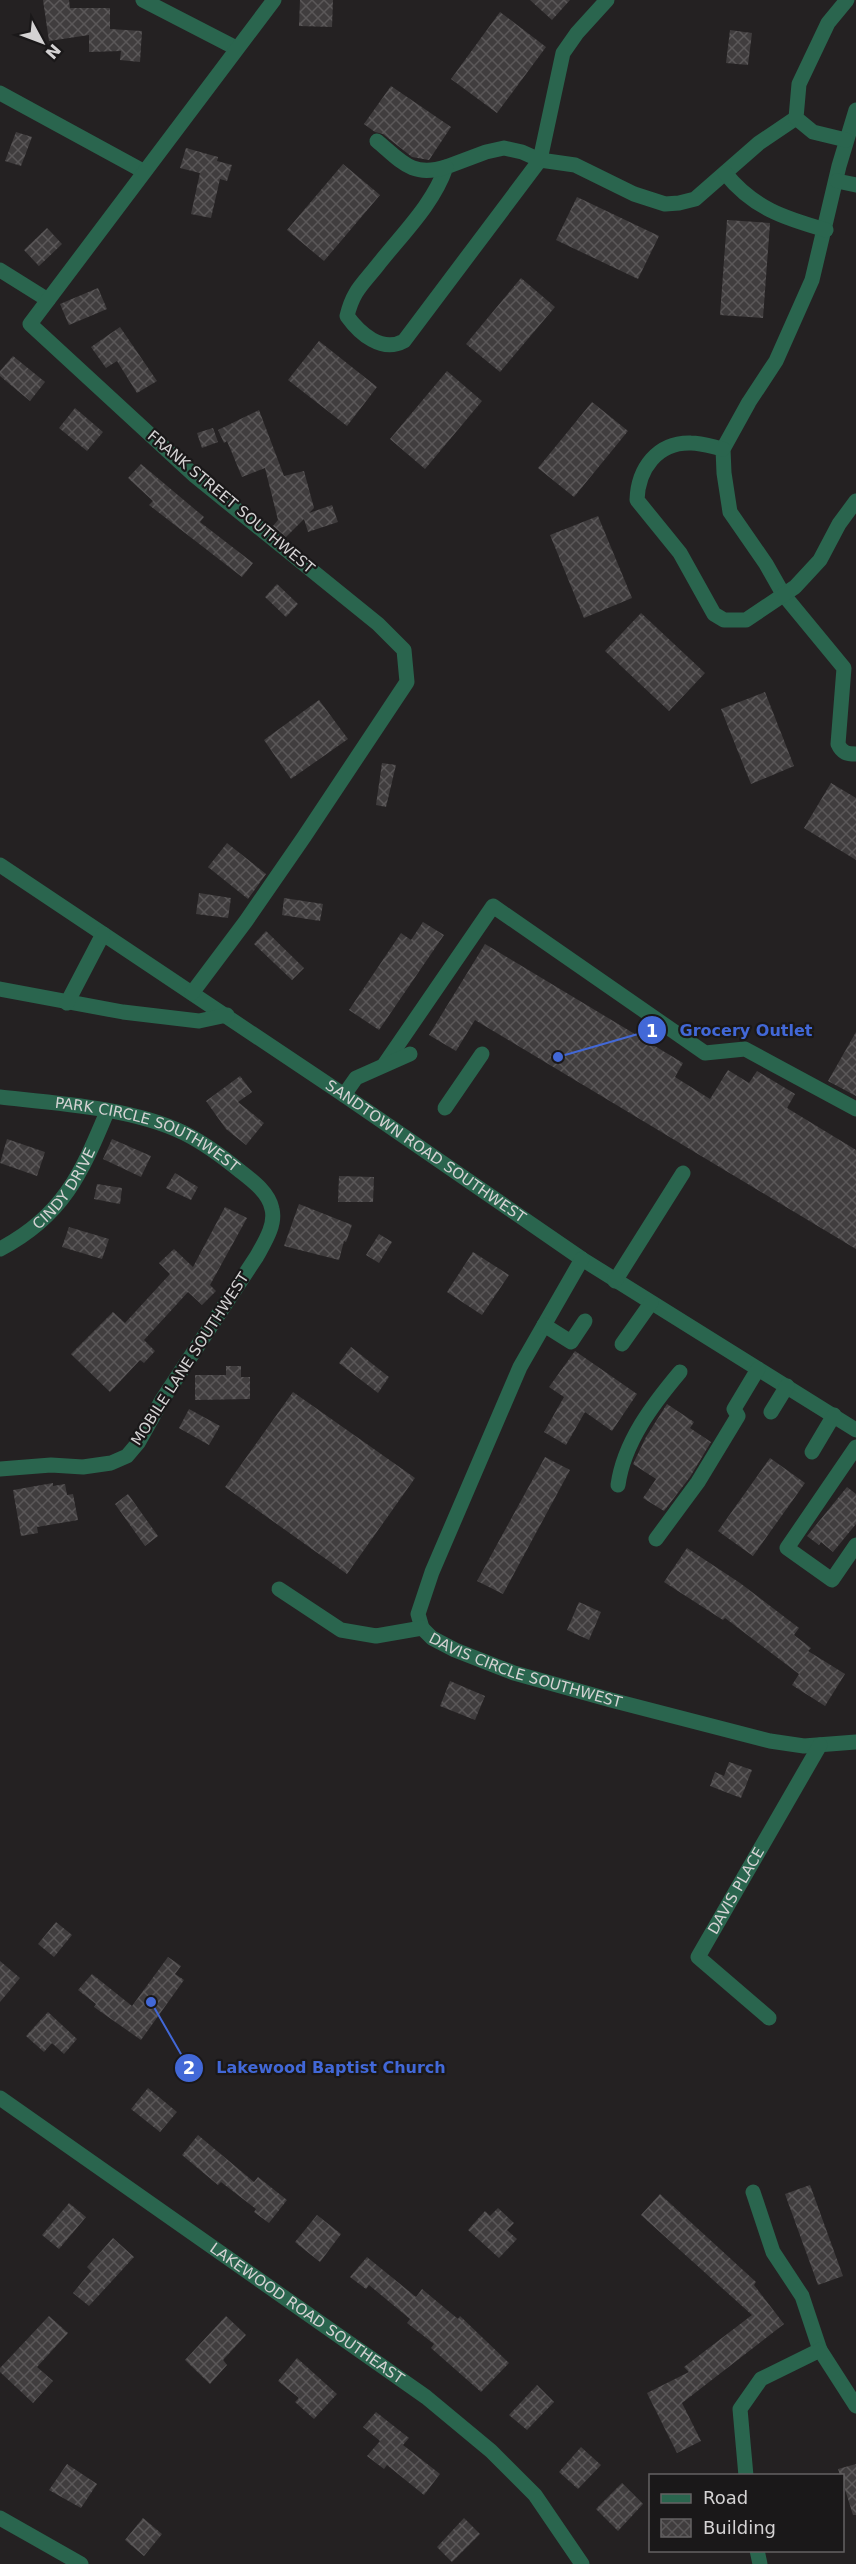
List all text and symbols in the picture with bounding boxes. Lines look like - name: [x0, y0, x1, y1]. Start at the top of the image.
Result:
- north arrow: [12, 12, 72, 72]
- text: N: [41, 40, 65, 63]
- street label: FRANK STREET SOUTHWEST: [144, 427, 319, 578]
- callout: Grocery Outlet: [637, 1013, 824, 1047]
- text: 1: [646, 1020, 658, 1041]
- text: Grocery Outlet: [680, 1021, 813, 1040]
- street label: SANDTOWN ROAD SOUTHWEST: [322, 1076, 530, 1227]
- street label: PARK CIRCLE SOUTHWEST: [54, 1094, 243, 1176]
- street label: CINDY DRIVE: [29, 1145, 99, 1233]
- street label: MOBILE LANE SOUTHWEST: [127, 1269, 253, 1449]
- street label: DAVIS CIRCLE SOUTHWEST: [426, 1629, 625, 1712]
- street label: DAVIS PLACE: [704, 1844, 768, 1937]
- callout: Lakewood Baptist Church: [174, 2051, 458, 2085]
- text: 2: [183, 2057, 195, 2078]
- text: Lakewood Baptist Church: [216, 2058, 446, 2077]
- street label: LAKEWOOD ROAD SOUTHEAST: [206, 2239, 408, 2388]
- legend: [649, 2474, 844, 2552]
- text: Road: [703, 2487, 748, 2508]
- text: Building: [703, 2517, 776, 2538]

